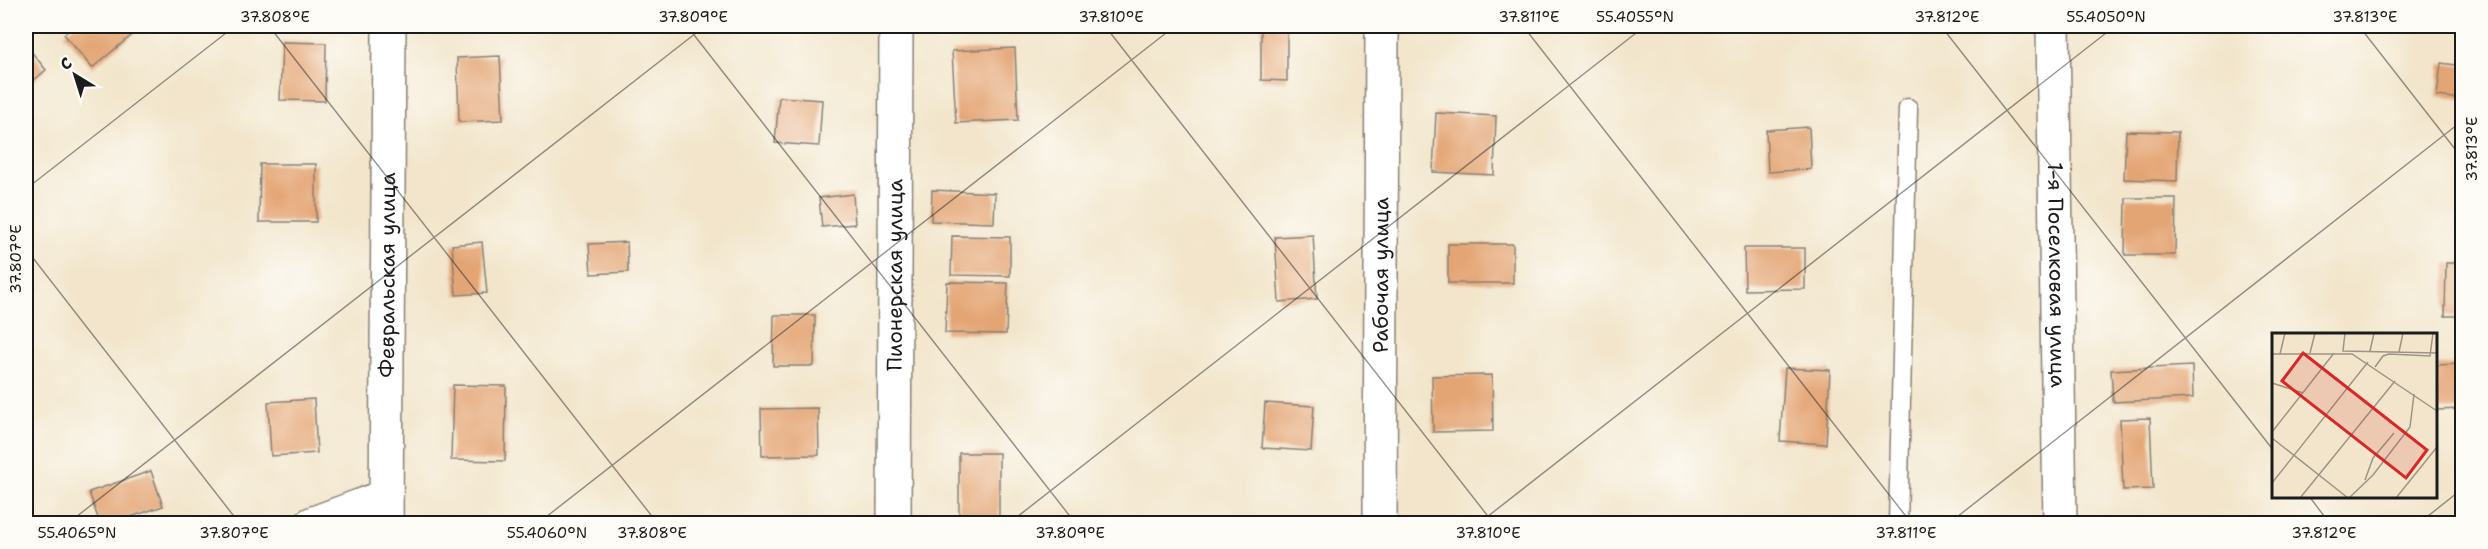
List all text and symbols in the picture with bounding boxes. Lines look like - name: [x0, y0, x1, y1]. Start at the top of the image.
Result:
- text: 37.808°E: [240, 7, 310, 27]
- text: 37.809°E: [658, 7, 728, 27]
- text: 37.810°E: [1078, 7, 1144, 27]
- text: 37.811°E: [1499, 7, 1559, 27]
- text: 55.4055°N: [1596, 7, 1674, 27]
- text: 37.812°E: [1915, 7, 1979, 27]
- text: 55.4050°N: [2066, 7, 2146, 27]
- text: 37.813°E: [2333, 7, 2397, 27]
- north arrow: [45, 45, 105, 105]
- text: С: [56, 52, 77, 75]
- text: 37.813°E: [2462, 117, 2482, 181]
- street label: 1-я Поселковая улица: [2041, 162, 2072, 388]
- street label: Февральская улица: [373, 172, 402, 378]
- street label: Пионерская улица: [881, 179, 909, 371]
- street label: Рабочая улица: [1367, 197, 1395, 353]
- text: 37.807°E: [6, 224, 26, 294]
- inset map: [2272, 333, 2437, 498]
- text: 55.4065°N: [37, 523, 117, 543]
- text: 37.807°E: [199, 523, 269, 543]
- text: 55.4060°N: [507, 523, 587, 543]
- text: 37.808°E: [617, 523, 687, 543]
- text: 37.809°E: [1035, 523, 1105, 543]
- text: 37.810°E: [1455, 523, 1521, 543]
- text: 37.811°E: [1876, 523, 1936, 543]
- text: 37.812°E: [2292, 523, 2356, 543]

